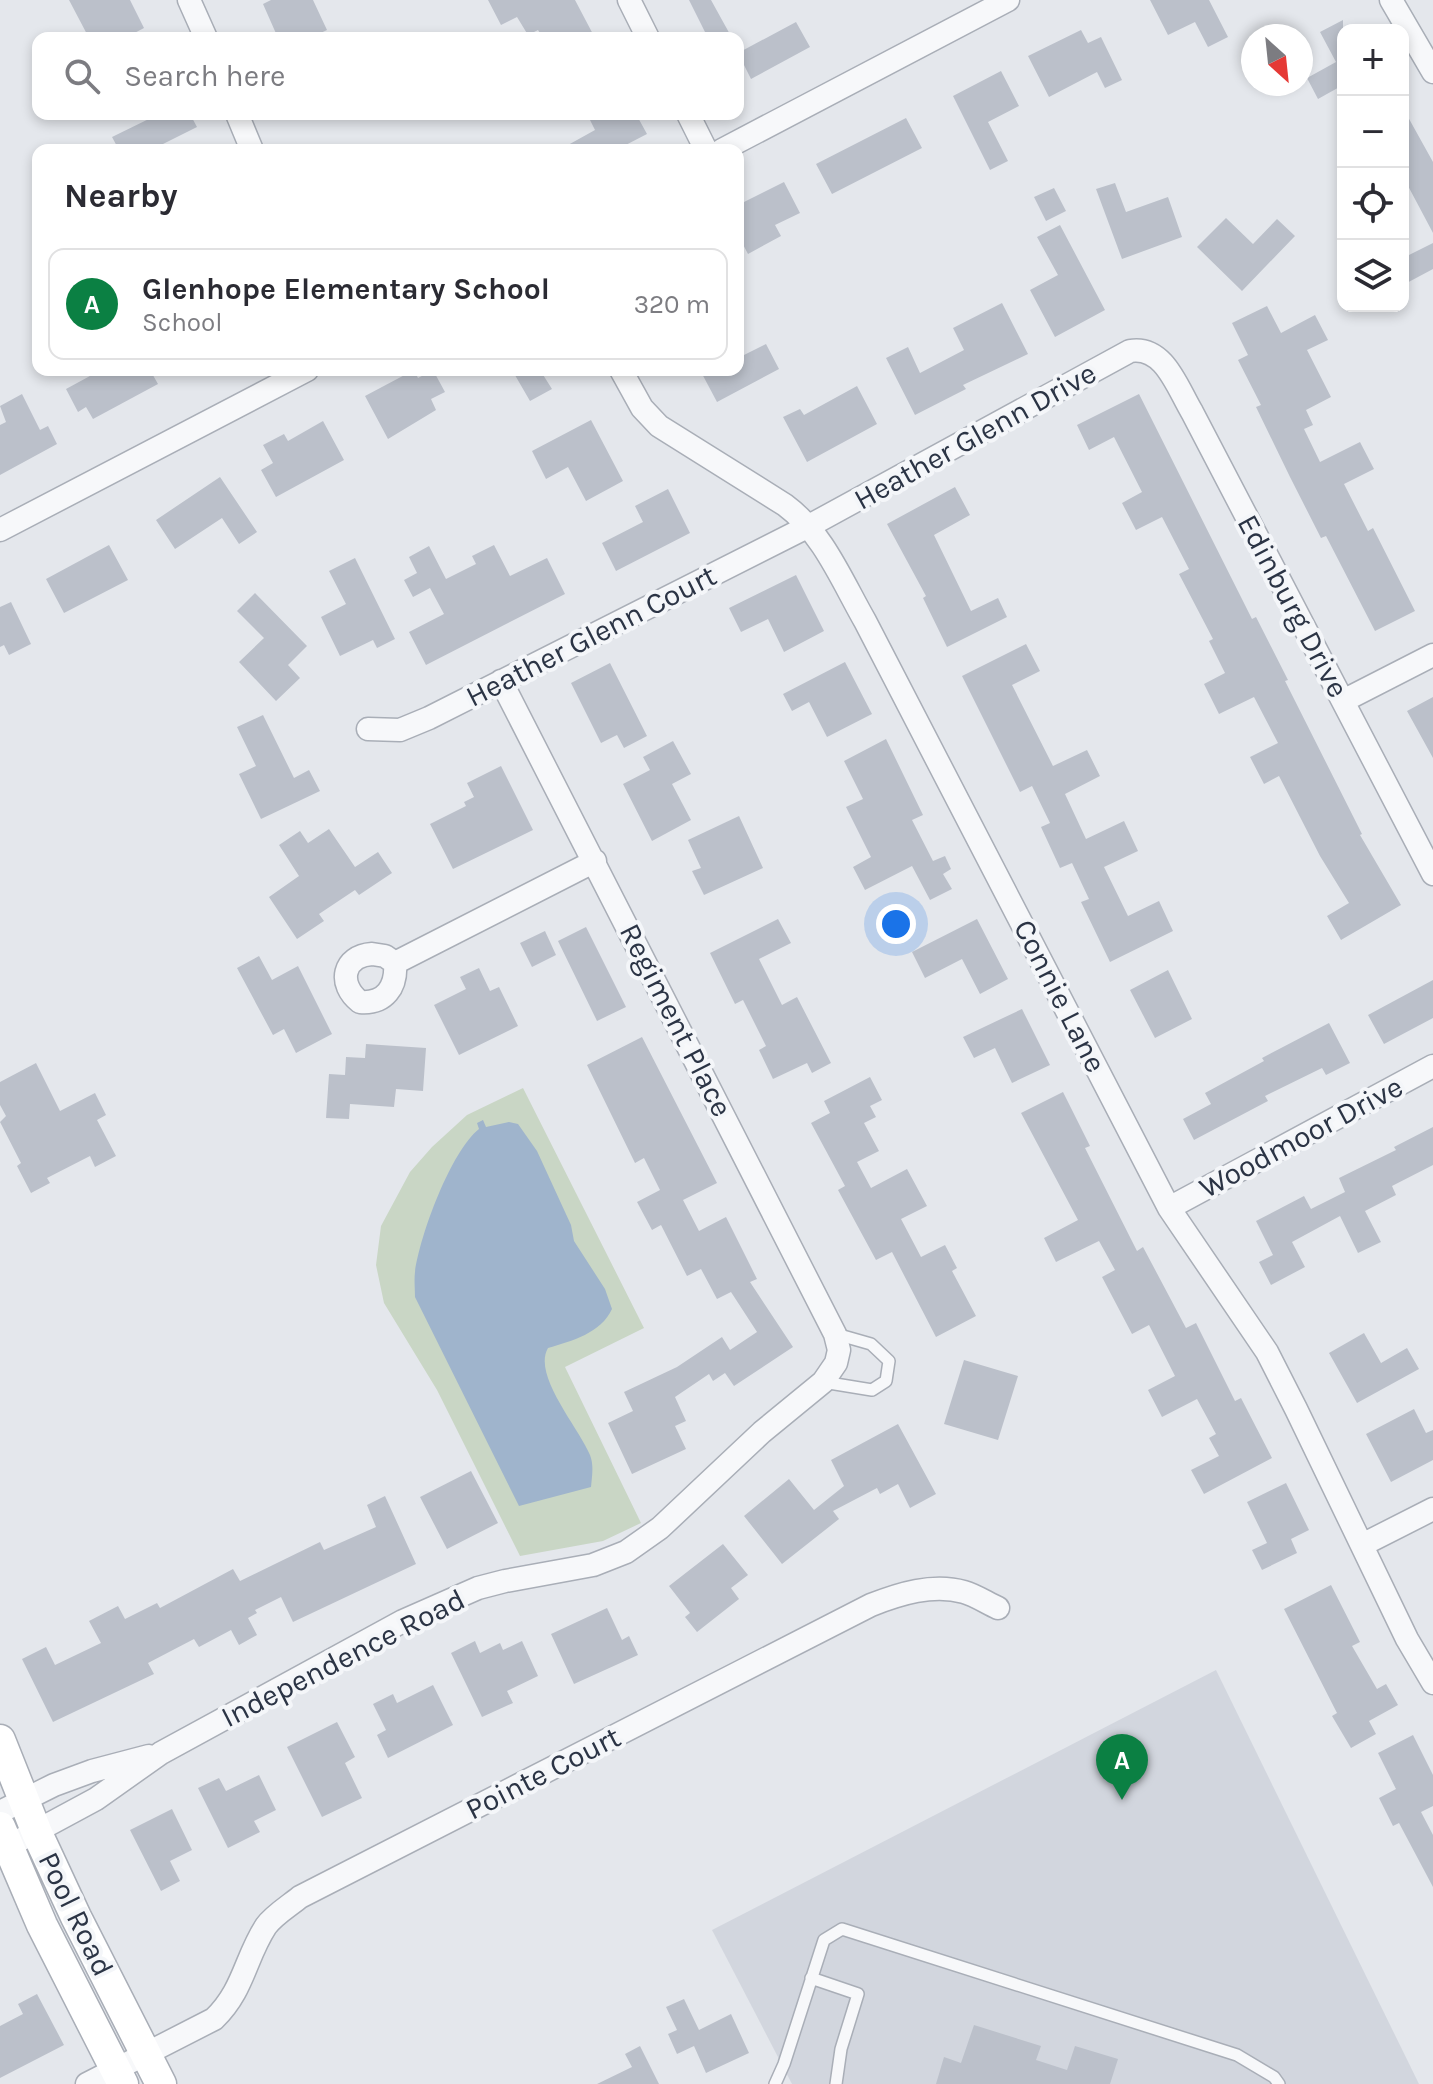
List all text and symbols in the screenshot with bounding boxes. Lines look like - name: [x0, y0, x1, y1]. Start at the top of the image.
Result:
- north arrow: [1241, 24, 1313, 96]
- map controls: [1337, 24, 1409, 312]
- button: +: [1337, 24, 1409, 96]
- search box: [32, 32, 744, 120]
- icon: search: [60, 54, 104, 98]
- text: Search here: [124, 58, 285, 94]
- button: −: [1337, 96, 1409, 168]
- button: locate: [1337, 168, 1409, 240]
- text: Nearby: [64, 176, 178, 216]
- button: layers: [1337, 240, 1409, 312]
- text: Glenhope Elementary School: [142, 271, 550, 307]
- text: A: [84, 289, 100, 320]
- text: 320 m: [634, 289, 710, 320]
- text: School: [142, 307, 223, 338]
- street label: Heather Glenn Drive: [848, 355, 1102, 517]
- street label: Edinburg Drive: [1230, 508, 1356, 704]
- street label: Heather Glenn Court: [460, 557, 722, 715]
- your location: [876, 904, 916, 944]
- street label: Connie Lane: [1006, 914, 1114, 1078]
- street label: Regiment Place: [612, 917, 740, 1123]
- street label: Woodmoor Drive: [1193, 1068, 1409, 1206]
- street label: Independence Road: [215, 1581, 471, 1735]
- street label: Pointe Court: [460, 1719, 626, 1827]
- pin: A: [1096, 1734, 1148, 1800]
- street label: Pool Road: [30, 1846, 122, 1982]

